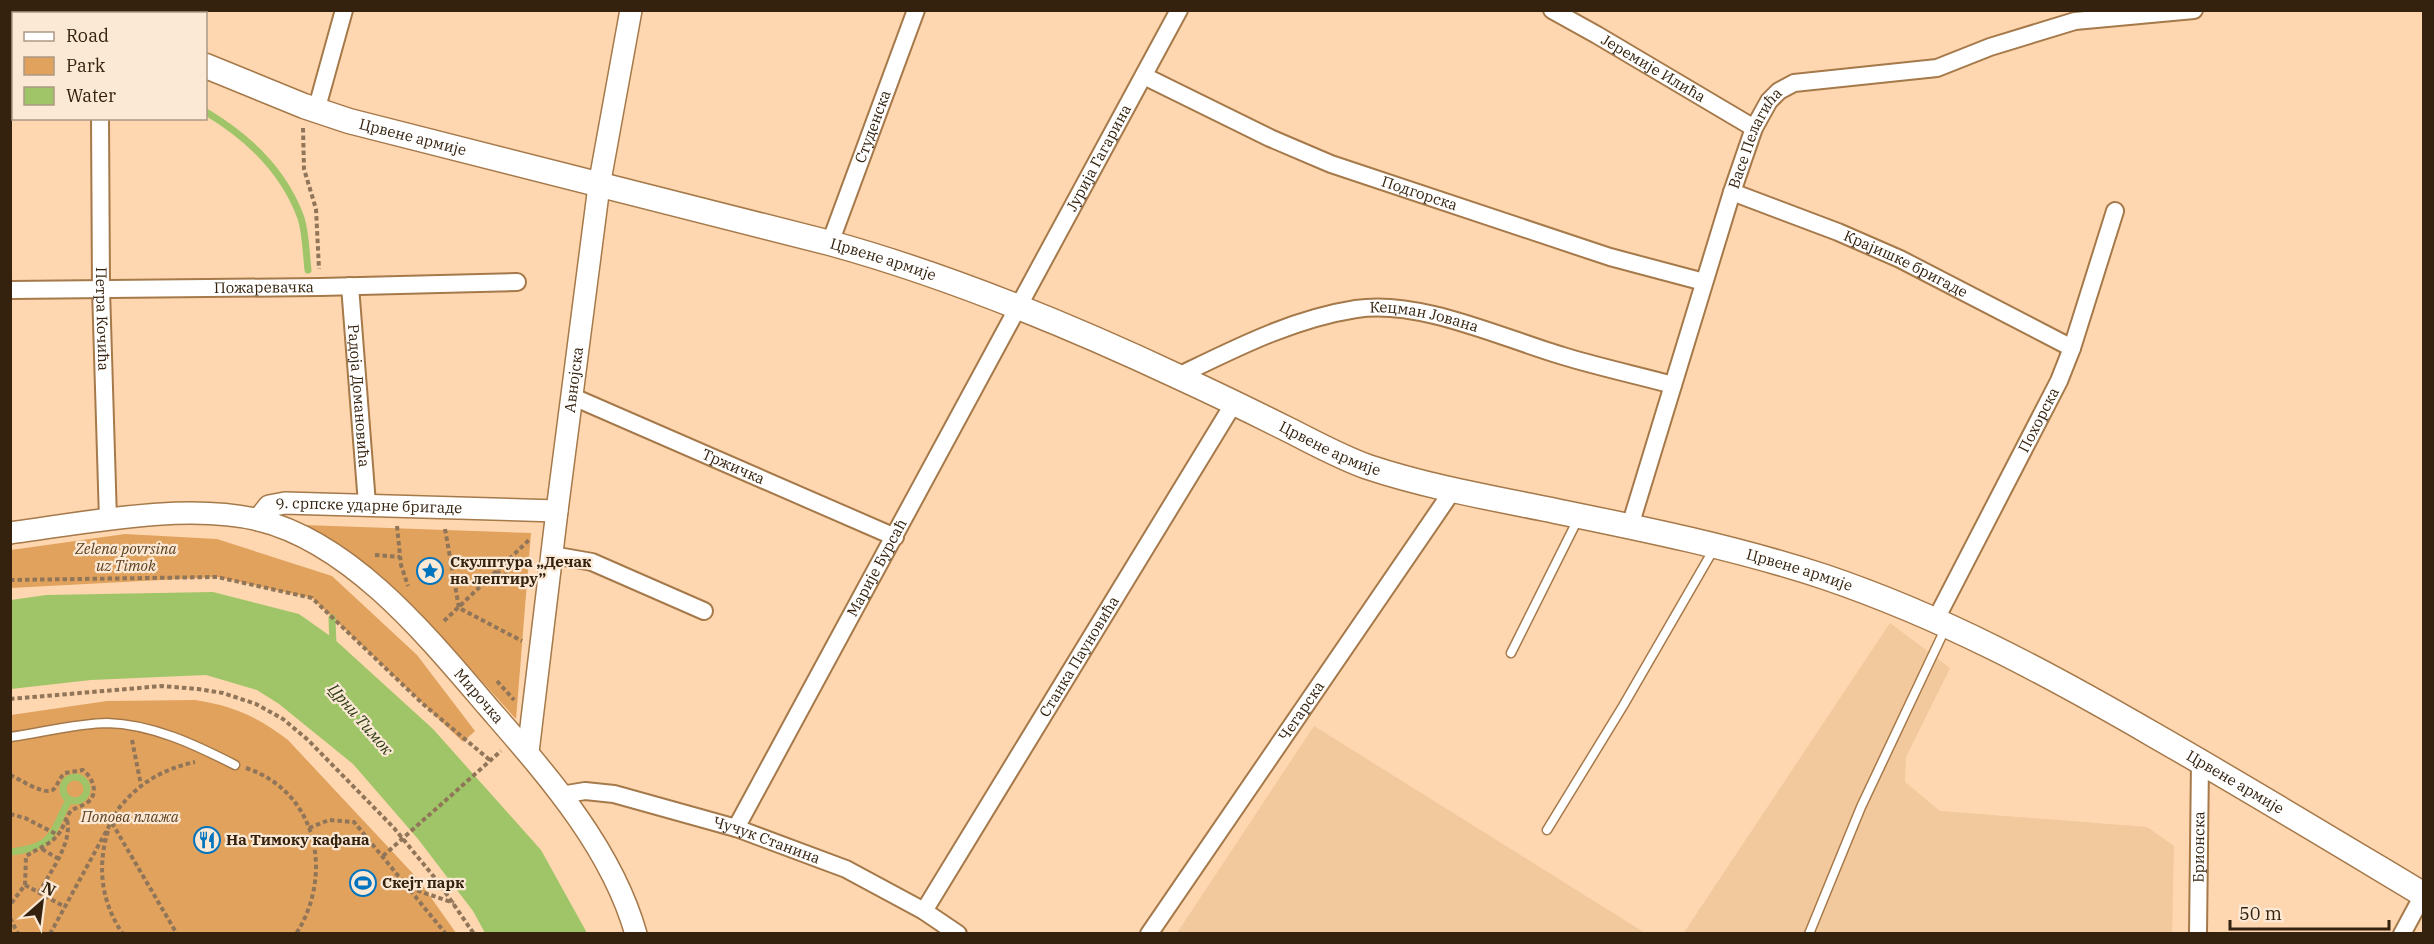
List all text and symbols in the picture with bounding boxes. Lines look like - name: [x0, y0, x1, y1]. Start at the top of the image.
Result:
- legend: [12, 12, 207, 120]
- text: Road: [66, 24, 109, 47]
- street label: Јеремије Илића: [1598, 30, 1709, 106]
- text: Park: [66, 54, 106, 77]
- street label: Васе Пелагића: [1724, 83, 1786, 191]
- text: Water: [66, 84, 116, 107]
- street label: Студенска: [850, 87, 895, 166]
- street label: Јурија Гагарина: [1062, 101, 1135, 215]
- street label: Црвене армије: [357, 114, 468, 159]
- street label: Подгорска: [1379, 172, 1460, 215]
- street label: Крајишке бригаде: [1841, 226, 1971, 301]
- street label: Црвене армије: [828, 233, 939, 284]
- street label: Петра Кочића: [92, 267, 113, 371]
- street label: Пожаревачка: [214, 277, 314, 297]
- street label: Кецман Јована: [1369, 297, 1481, 336]
- street label: Радоја Домановића: [344, 323, 374, 468]
- street label: Авнојска: [560, 346, 587, 414]
- street label: Похорска: [2014, 384, 2063, 456]
- street label: Црвене армије: [1276, 417, 1383, 479]
- street label: Тржичка: [699, 444, 768, 488]
- street label: 9. српске ударне бригаде: [274, 493, 462, 517]
- street label: Марије Бурсаћ: [842, 515, 911, 620]
- park label: Zelena povrsina uz Timok: [74, 539, 178, 575]
- street label: Црвене армије: [1744, 544, 1855, 595]
- place label: Скулптура „Дечак на лептиру”: [450, 552, 591, 588]
- place icon: Скулптура „Дечак на лептиру”: [415, 556, 445, 586]
- street label: Станка Пауновића: [1035, 592, 1123, 720]
- street label: Мирочка: [450, 664, 508, 727]
- street label: Чегарска: [1274, 677, 1328, 744]
- water label: Црни Тимок: [324, 678, 398, 759]
- street label: Црвене армије: [2183, 746, 2288, 818]
- park label: Попова плажа: [80, 807, 180, 826]
- street label: Брионска: [2189, 811, 2208, 883]
- street label: Чучук Станина: [711, 812, 823, 868]
- restaurant icon: На Тимоку кафана: [192, 825, 222, 855]
- place label: На Тимоку кафана: [226, 830, 370, 849]
- sports icon: Скејт парк: [348, 868, 378, 898]
- north arrow: [12, 872, 72, 932]
- place label: Скејт парк: [382, 873, 464, 892]
- text: N: [39, 877, 59, 901]
- scale bar: [2230, 893, 2389, 931]
- text: 50 m: [2239, 902, 2282, 925]

